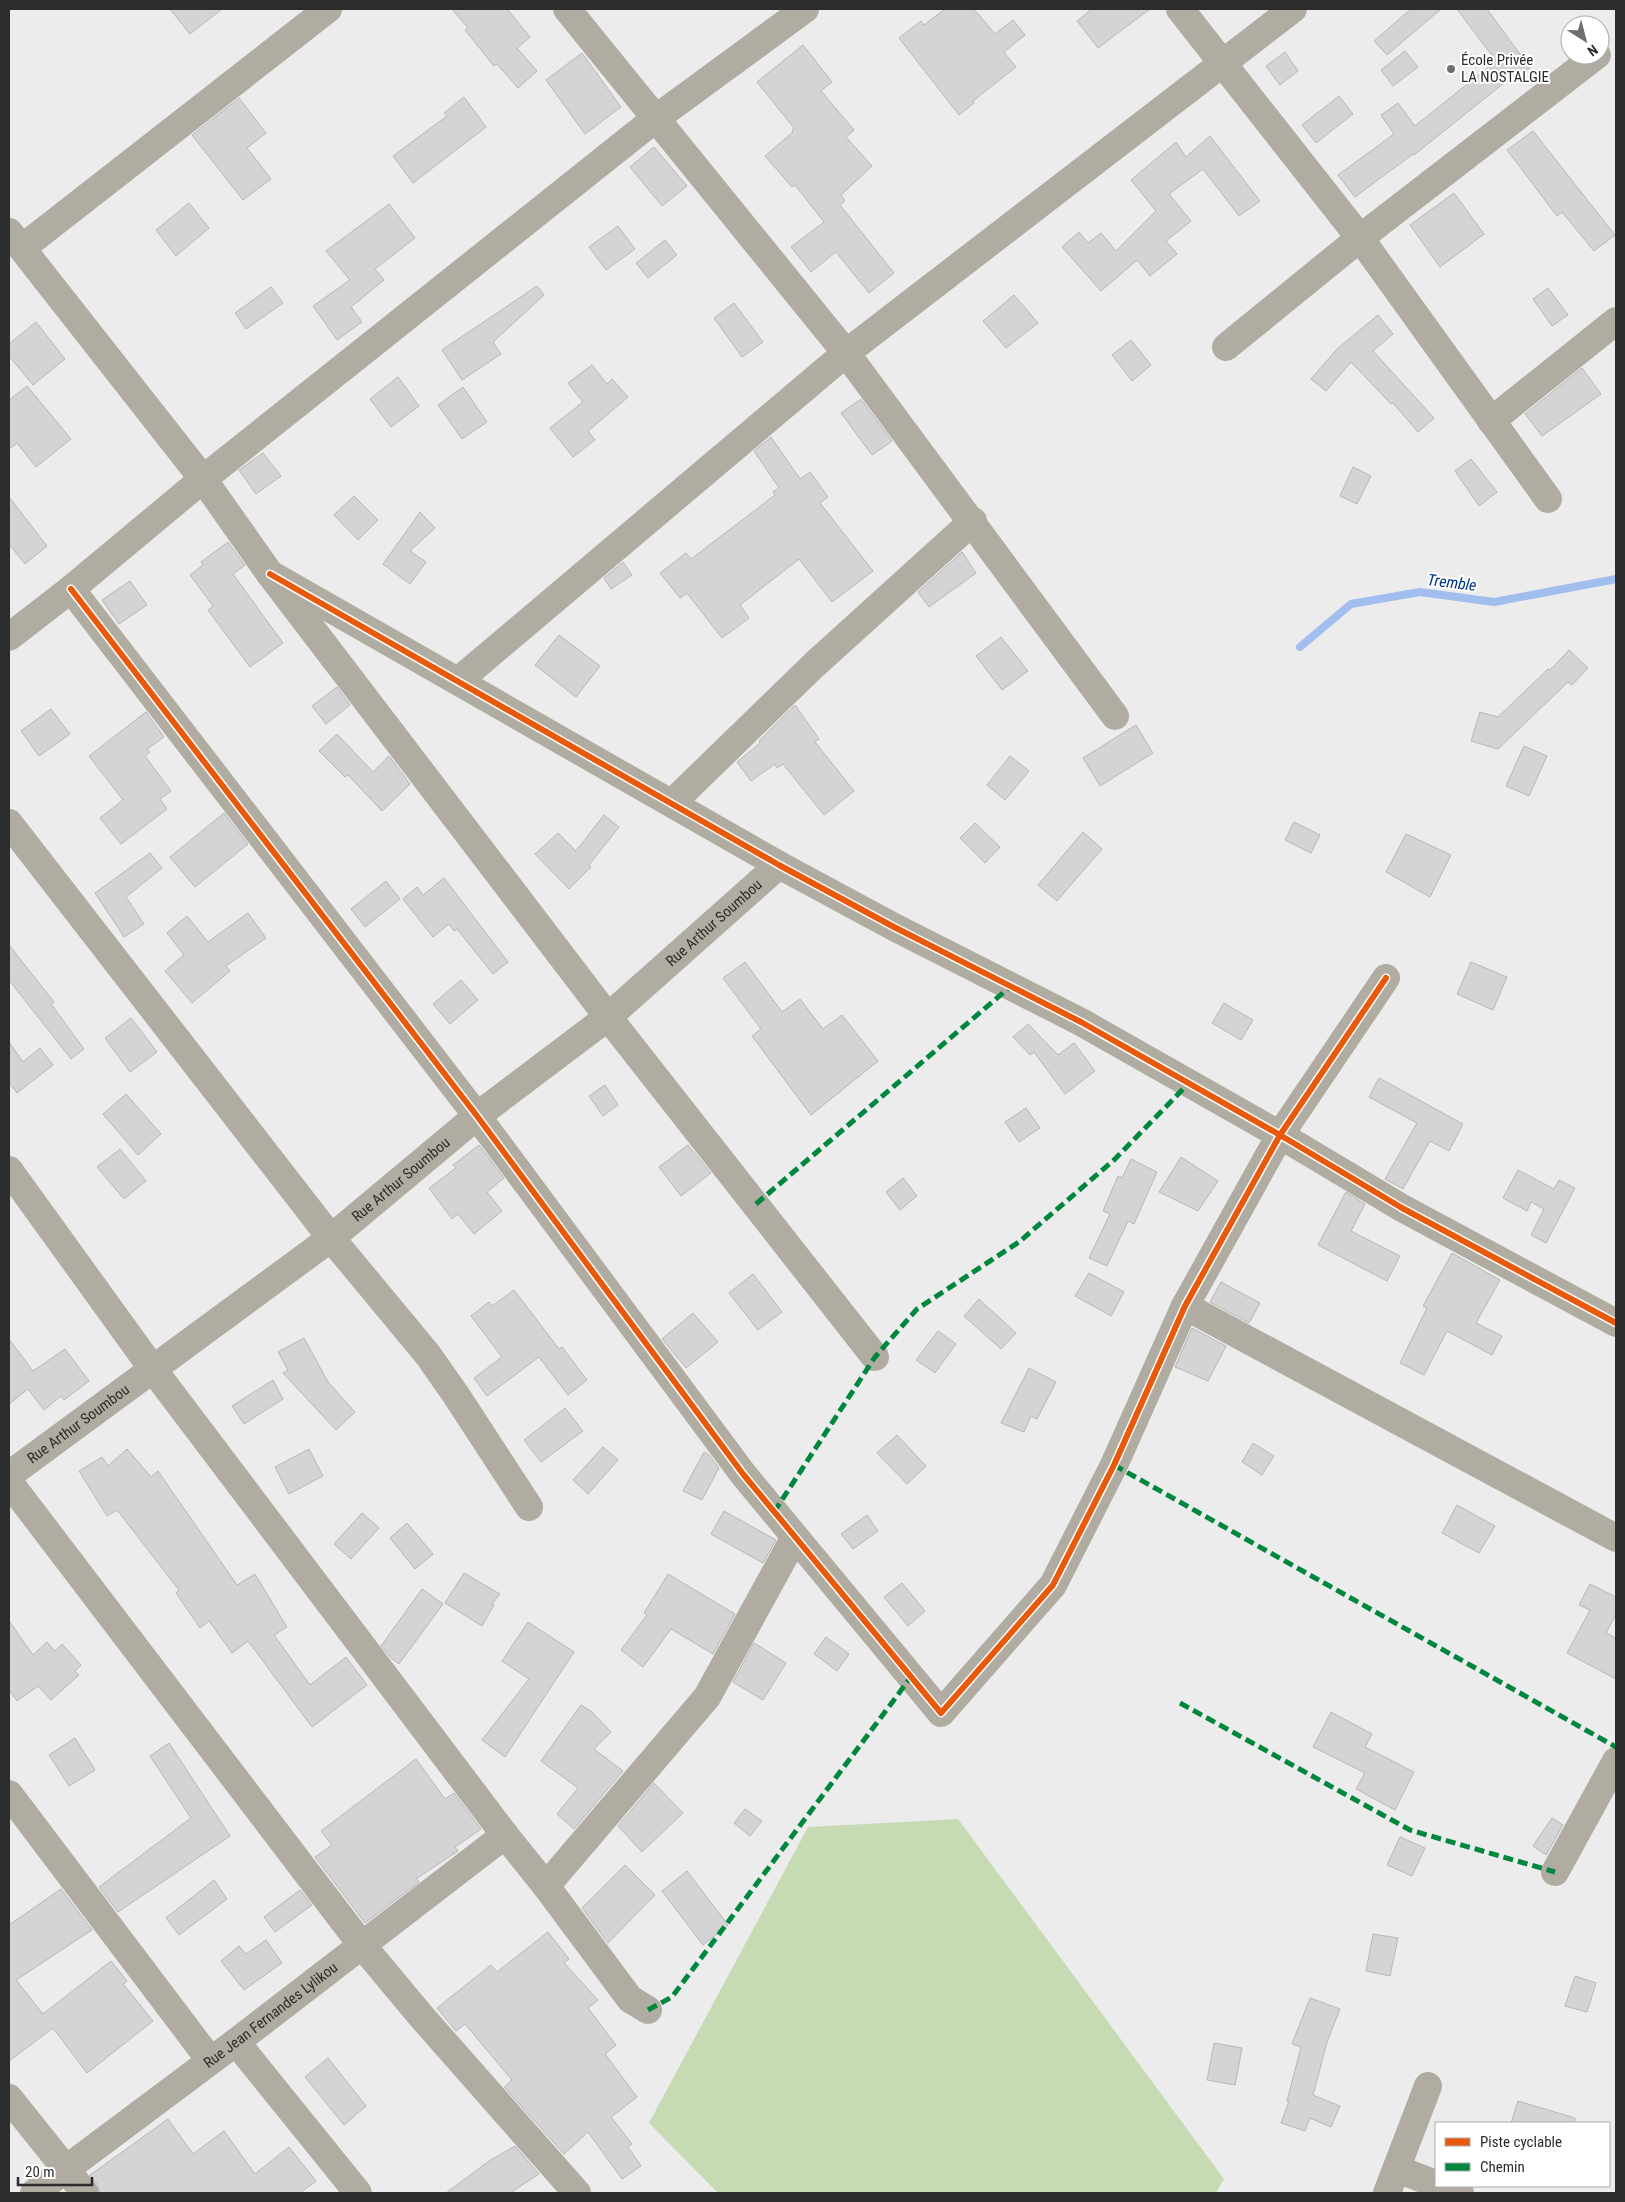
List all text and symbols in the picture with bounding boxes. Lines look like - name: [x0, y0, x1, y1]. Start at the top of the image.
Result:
- north arrow: [1560, 15, 1610, 65]
- text: N: [1584, 42, 1601, 60]
- place label: École Privée LA NOSTALGIE: [1461, 51, 1549, 86]
- marker: École Privée LA NOSTALGIE: [1445, 63, 1457, 75]
- water label: Tremble: [1426, 570, 1478, 595]
- street label: Rue Arthur Soumbou: [662, 875, 766, 970]
- street label: Rue Arthur Soumbou: [348, 1133, 454, 1226]
- street label: Rue Arthur Soumbou: [24, 1380, 133, 1468]
- street label: Rue Jean Fernandes Lylikou: [200, 1958, 341, 2072]
- legend: [1435, 2122, 1610, 2187]
- text: Piste cyclable: [1480, 2133, 1562, 2151]
- scale bar: [18, 2154, 91, 2186]
- text: Chemin: [1480, 2158, 1525, 2176]
- text: 20 m: [25, 2163, 55, 2181]

